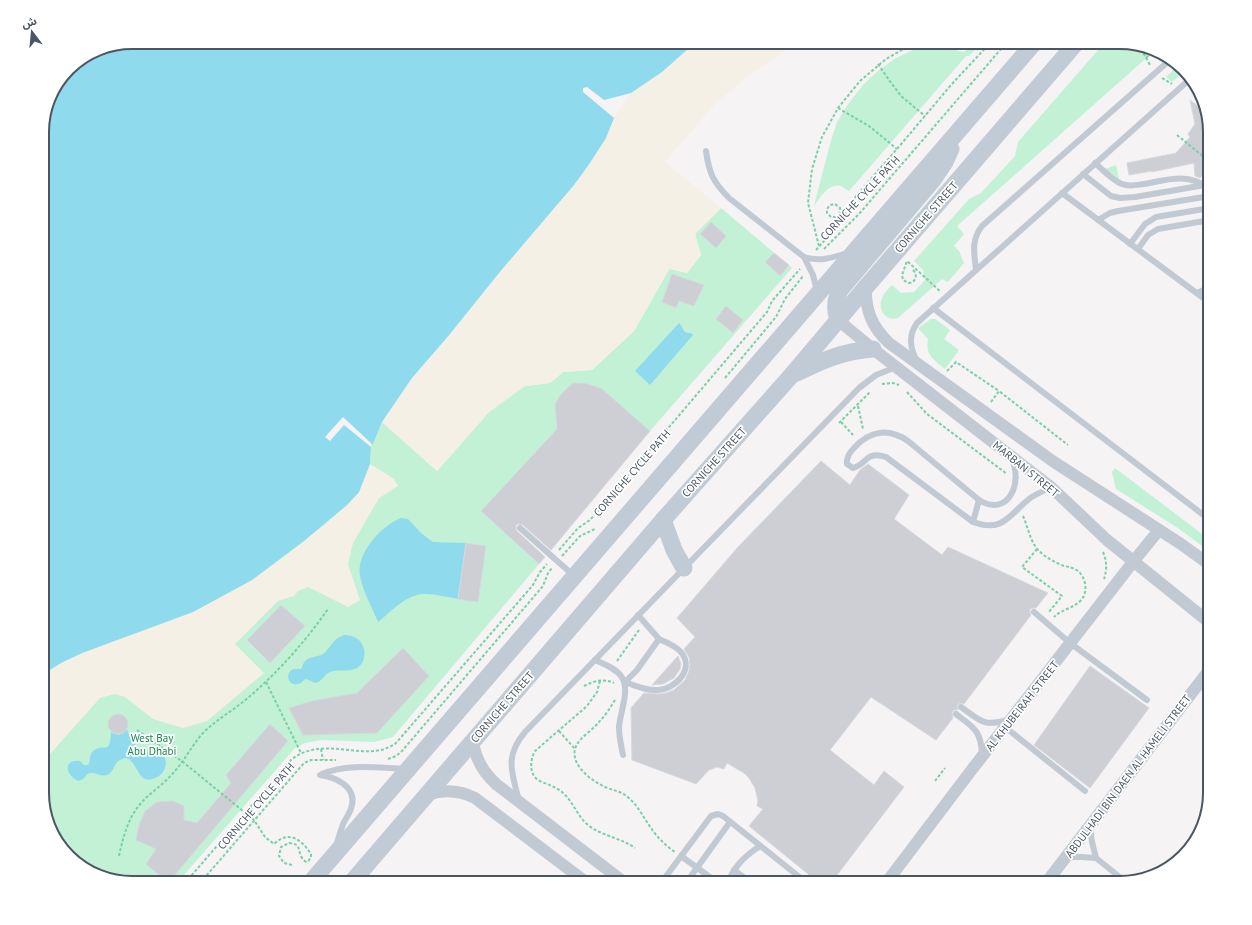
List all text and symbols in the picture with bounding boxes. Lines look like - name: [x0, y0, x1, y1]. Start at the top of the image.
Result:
- north arrow: [12, 12, 52, 52]
- text: ش: [20, 14, 38, 31]
- street label: CORNICHE CYCLE PATH: [817, 153, 903, 243]
- street label: CORNICHE STREET: [891, 179, 961, 255]
- street label: CORNICHE STREET: [679, 424, 749, 500]
- street label: CORNICHE CYCLE PATH: [591, 427, 673, 519]
- street label: MARBAN STREET: [990, 438, 1062, 500]
- street label: AL KHUBEIRAH STREET: [982, 658, 1062, 754]
- street label: CORNICHE STREET: [467, 669, 537, 745]
- street label: ABDULHADI BIN DAEN AL HAMELI STREET: [1062, 692, 1194, 860]
- park label: West Bay Abu Dhabi: [128, 731, 176, 758]
- street label: CORNICHE CYCLE PATH: [215, 760, 297, 852]

